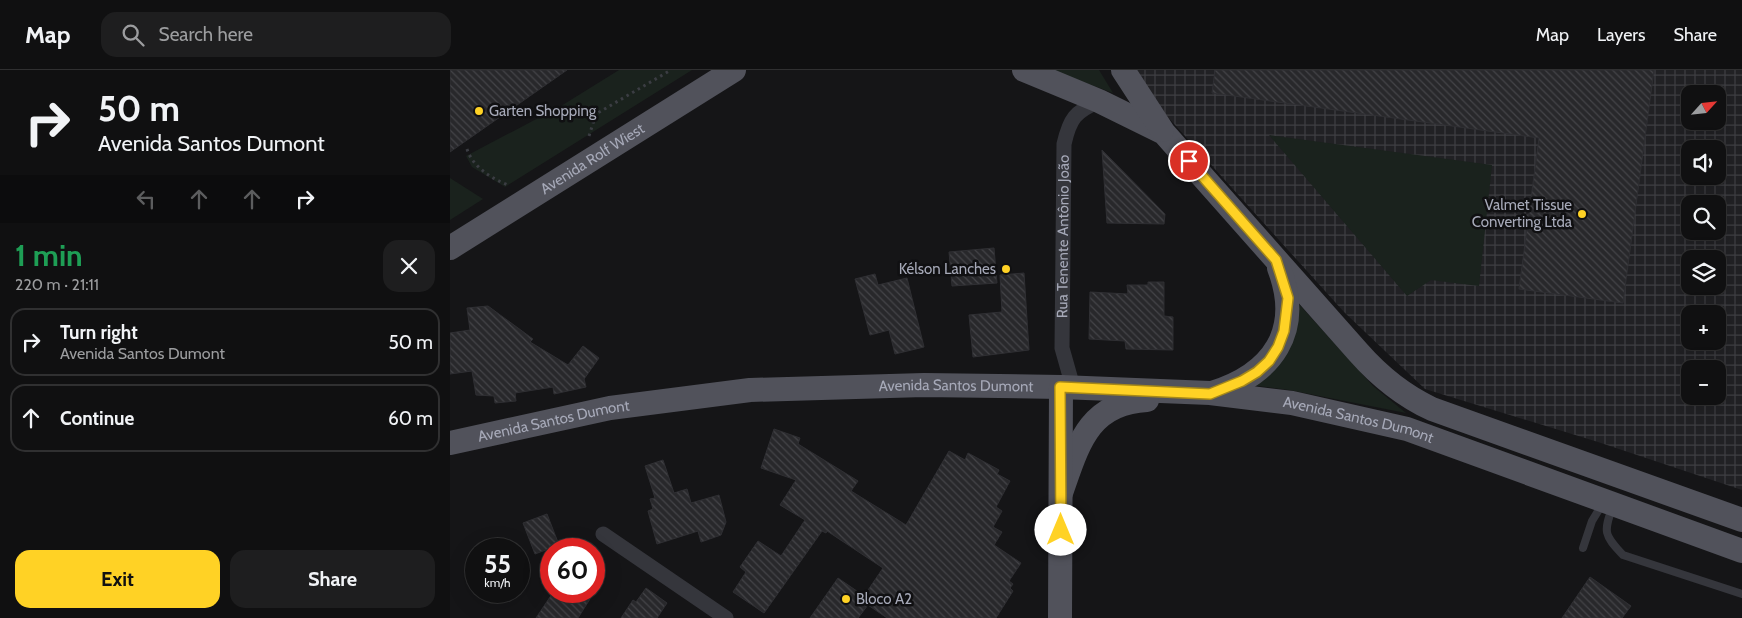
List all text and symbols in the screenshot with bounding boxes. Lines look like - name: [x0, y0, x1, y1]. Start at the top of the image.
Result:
- search box: [101, 12, 451, 57]
- text: Map: [25, 20, 71, 49]
- icon: search: [119, 21, 147, 49]
- text: Search here: [159, 23, 253, 46]
- text: Map: [1536, 24, 1569, 46]
- text: Layers: [1597, 24, 1646, 46]
- text: Share: [1674, 24, 1717, 46]
- north arrow: [1681, 85, 1726, 130]
- map controls: [1681, 85, 1726, 405]
- text: 50 m: [98, 87, 180, 130]
- icon: right: [15, 90, 80, 155]
- place label: Garten Shopping: [489, 102, 597, 120]
- marker: Garten Shopping: [473, 105, 485, 117]
- street label: Avenida Rolf Wiest: [537, 119, 648, 198]
- text: Avenida Santos Dumont: [98, 130, 325, 157]
- pin: [1168, 140, 1210, 182]
- button: sound: [1681, 140, 1726, 185]
- icon: arrive: [1175, 147, 1203, 175]
- street label: Rua Tenente Antônio João: [1053, 155, 1073, 318]
- icon: left: [132, 185, 160, 213]
- icon: ahead: [185, 185, 213, 213]
- icon: ahead: [238, 185, 266, 213]
- icon: right: [291, 185, 319, 213]
- button: search: [1681, 195, 1726, 240]
- place label: Valmet Tissue Converting Ltda: [1472, 196, 1573, 231]
- marker: Valmet Tissue Converting Ltda: [1576, 208, 1588, 220]
- text: 1 min: [15, 237, 83, 274]
- button: close: [383, 240, 435, 292]
- button: layers: [1681, 250, 1726, 295]
- place label: Kélson Lanches: [899, 260, 996, 278]
- marker: Kélson Lanches: [1000, 263, 1012, 275]
- text: 220 m · 21:11: [15, 275, 99, 294]
- button: +: [1681, 305, 1726, 350]
- text: Turn right: [60, 321, 138, 344]
- icon: right: [17, 328, 45, 356]
- text: 50 m: [389, 331, 433, 354]
- text: Avenida Santos Dumont: [60, 344, 225, 363]
- button: −: [1681, 360, 1726, 405]
- street label: Avenida Santos Dumont: [878, 376, 1033, 396]
- street label: Avenida Santos Dumont: [1282, 393, 1436, 447]
- street label: Avenida Santos Dumont: [476, 397, 631, 446]
- icon: ahead: [17, 404, 45, 432]
- text: Continue: [60, 407, 134, 430]
- text: 60 m: [388, 407, 433, 430]
- position arrow: [1034, 503, 1086, 555]
- speed limit sign: 60: [540, 538, 605, 603]
- text: 55: [484, 549, 511, 579]
- button: Exit: [15, 550, 220, 608]
- button: Share: [230, 550, 435, 608]
- text: km/h: [484, 575, 511, 590]
- place label: Bloco A2: [856, 590, 912, 608]
- marker: Bloco A2: [840, 593, 852, 605]

